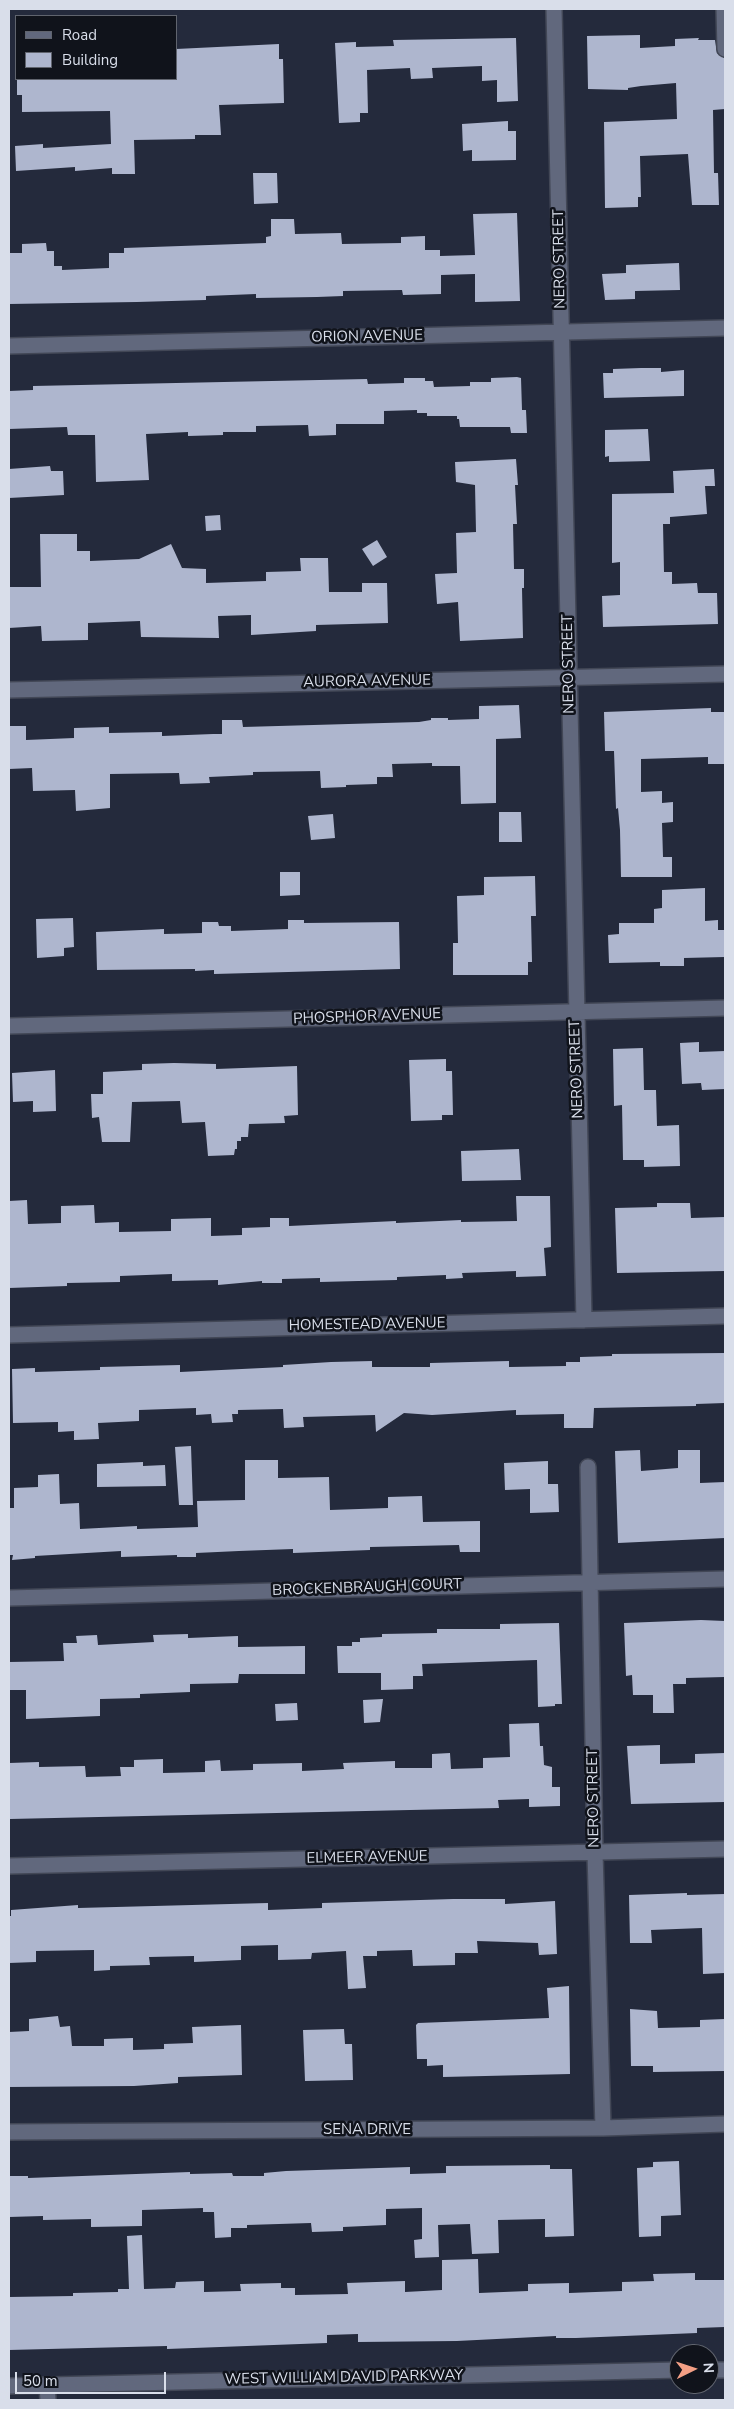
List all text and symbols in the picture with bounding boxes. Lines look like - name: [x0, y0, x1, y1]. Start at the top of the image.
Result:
- legend: [15, 15, 178, 80]
- text: Road: [62, 25, 97, 45]
- text: Building: [62, 50, 118, 70]
- street label: NERO STREET: [550, 209, 570, 309]
- street label: ORION AVENUE: [311, 327, 423, 347]
- street label: NERO STREET: [559, 614, 579, 714]
- street label: AURORA AVENUE: [303, 672, 431, 692]
- street label: PHOSPHOR AVENUE: [293, 1005, 441, 1029]
- street label: NERO STREET: [566, 1019, 588, 1119]
- street label: HOMESTEAD AVENUE: [288, 1315, 446, 1335]
- street label: BROCKENBRAUGH COURT: [272, 1576, 462, 1600]
- street label: NERO STREET: [584, 1748, 604, 1848]
- street label: ELMEER AVENUE: [306, 1848, 428, 1868]
- street label: SENA DRIVE: [323, 2121, 411, 2139]
- north arrow: [669, 2344, 719, 2394]
- scale bar: [18, 2362, 169, 2394]
- text: N: [699, 2362, 718, 2374]
- street label: WEST WILLIAM DAVID PARKWAY: [225, 2367, 463, 2389]
- text: 50 m: [23, 2371, 58, 2391]

